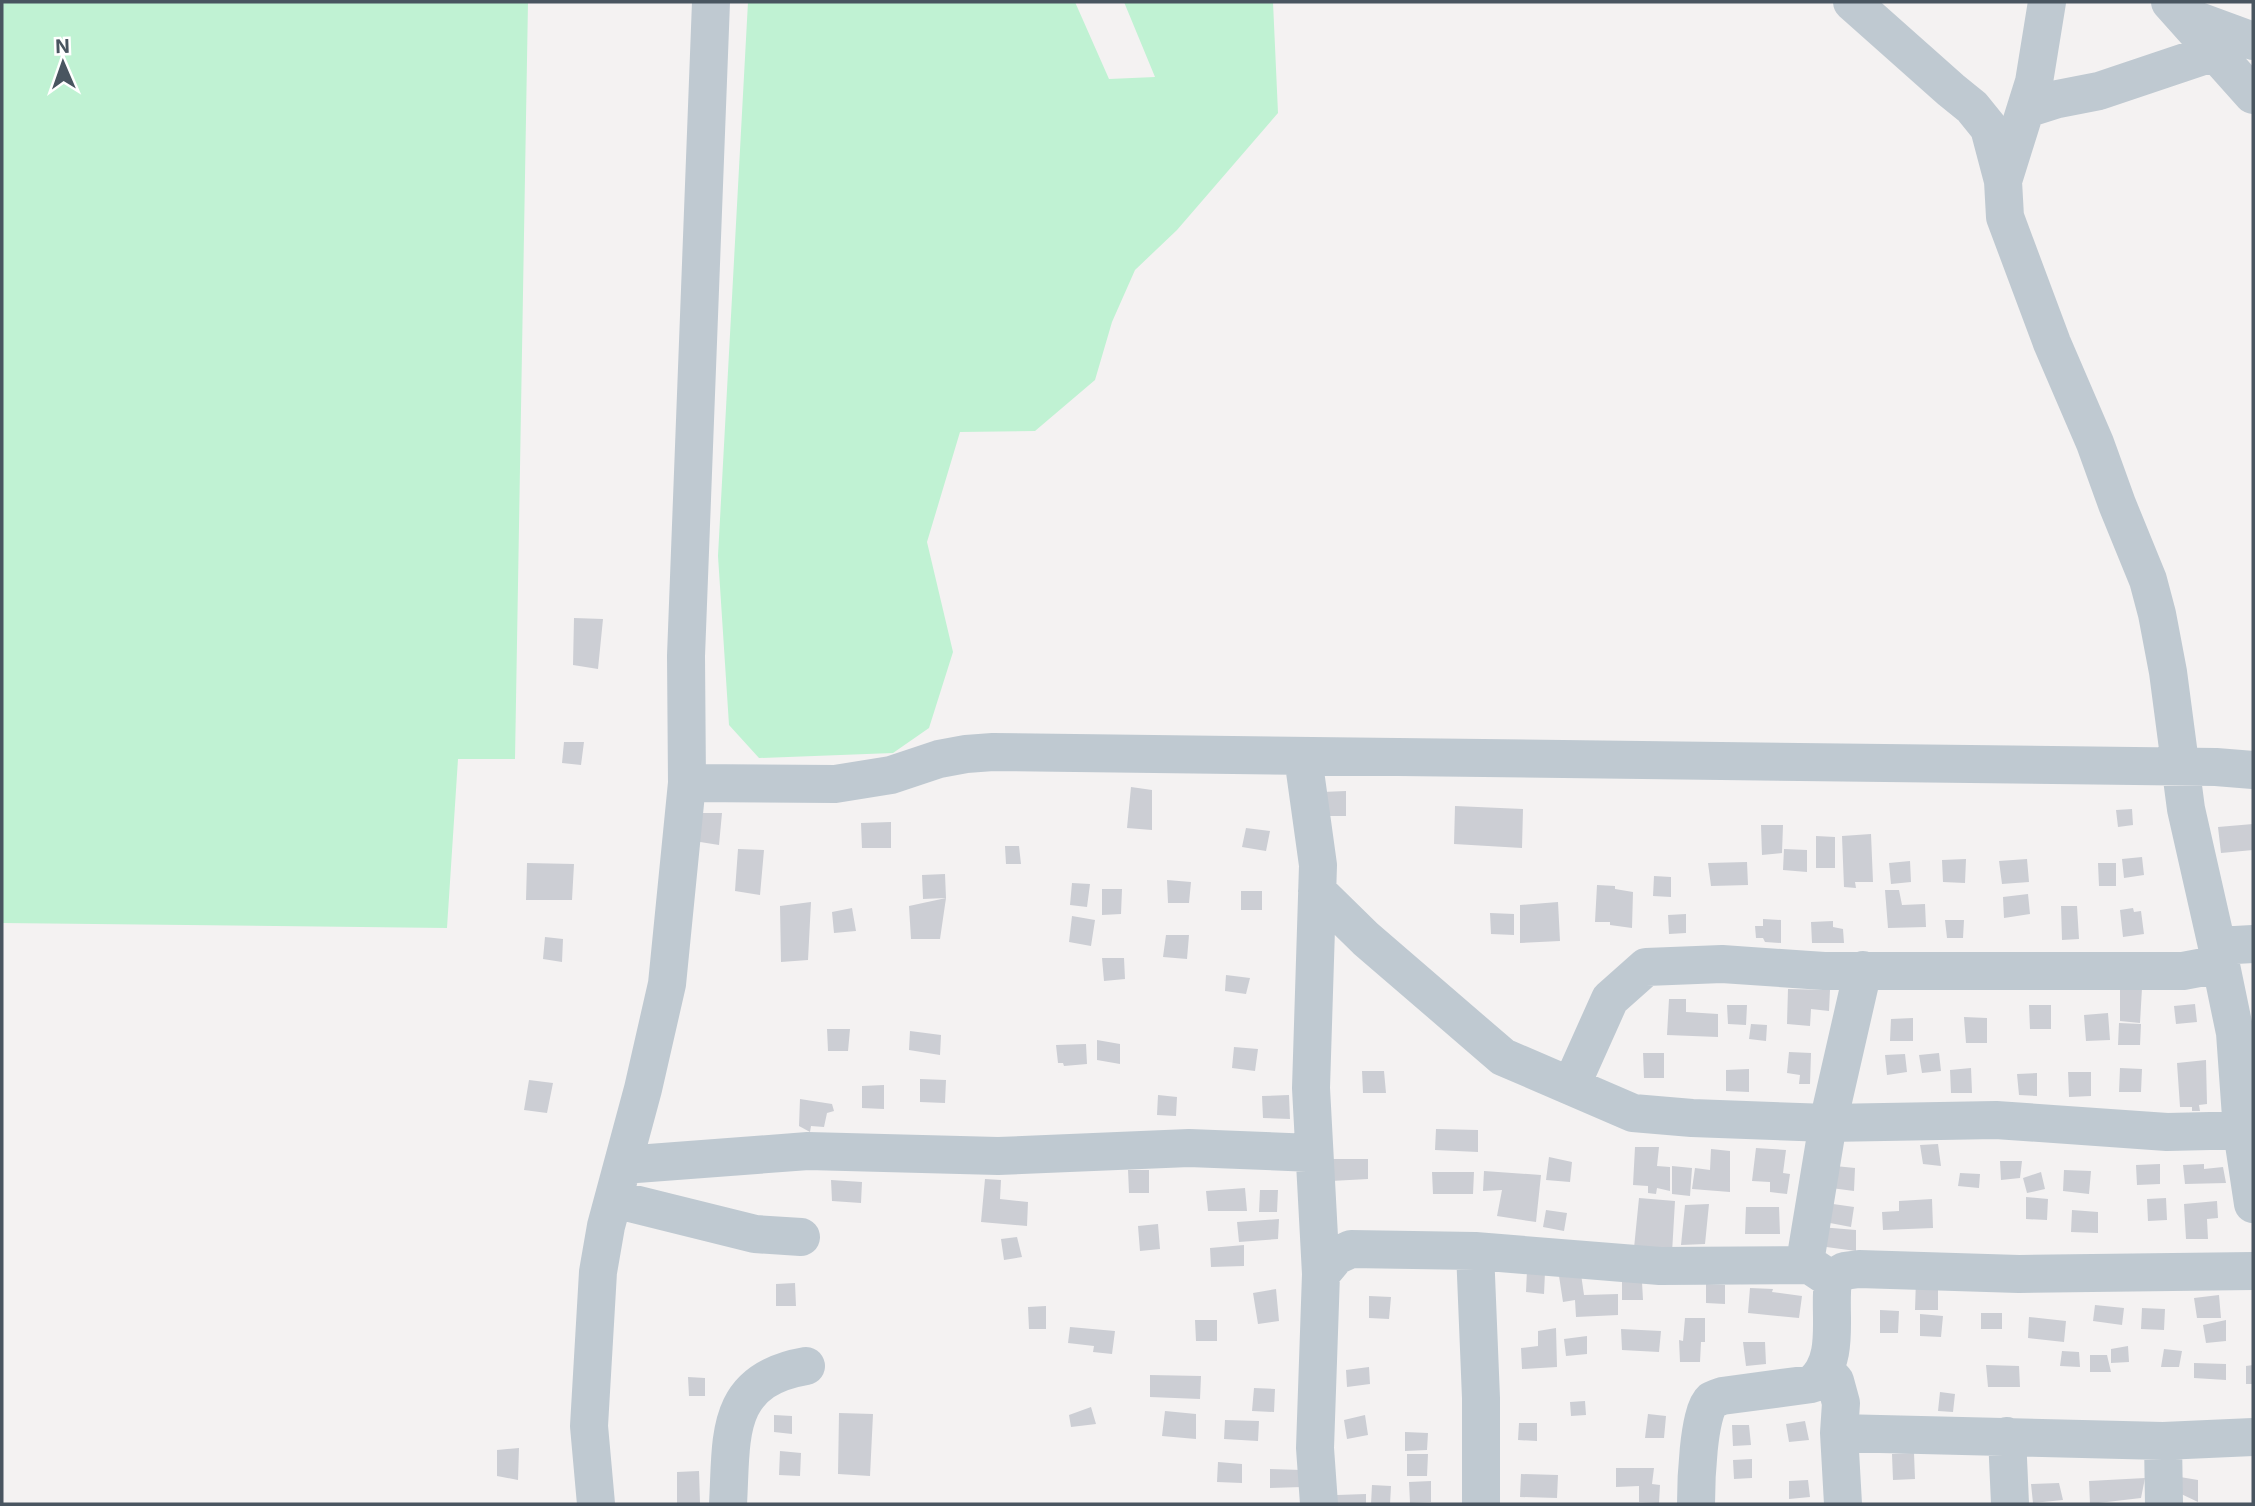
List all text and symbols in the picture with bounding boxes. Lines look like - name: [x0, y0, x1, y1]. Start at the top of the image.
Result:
- north arrow: [28, 28, 98, 98]
- text: N: [55, 35, 70, 58]

